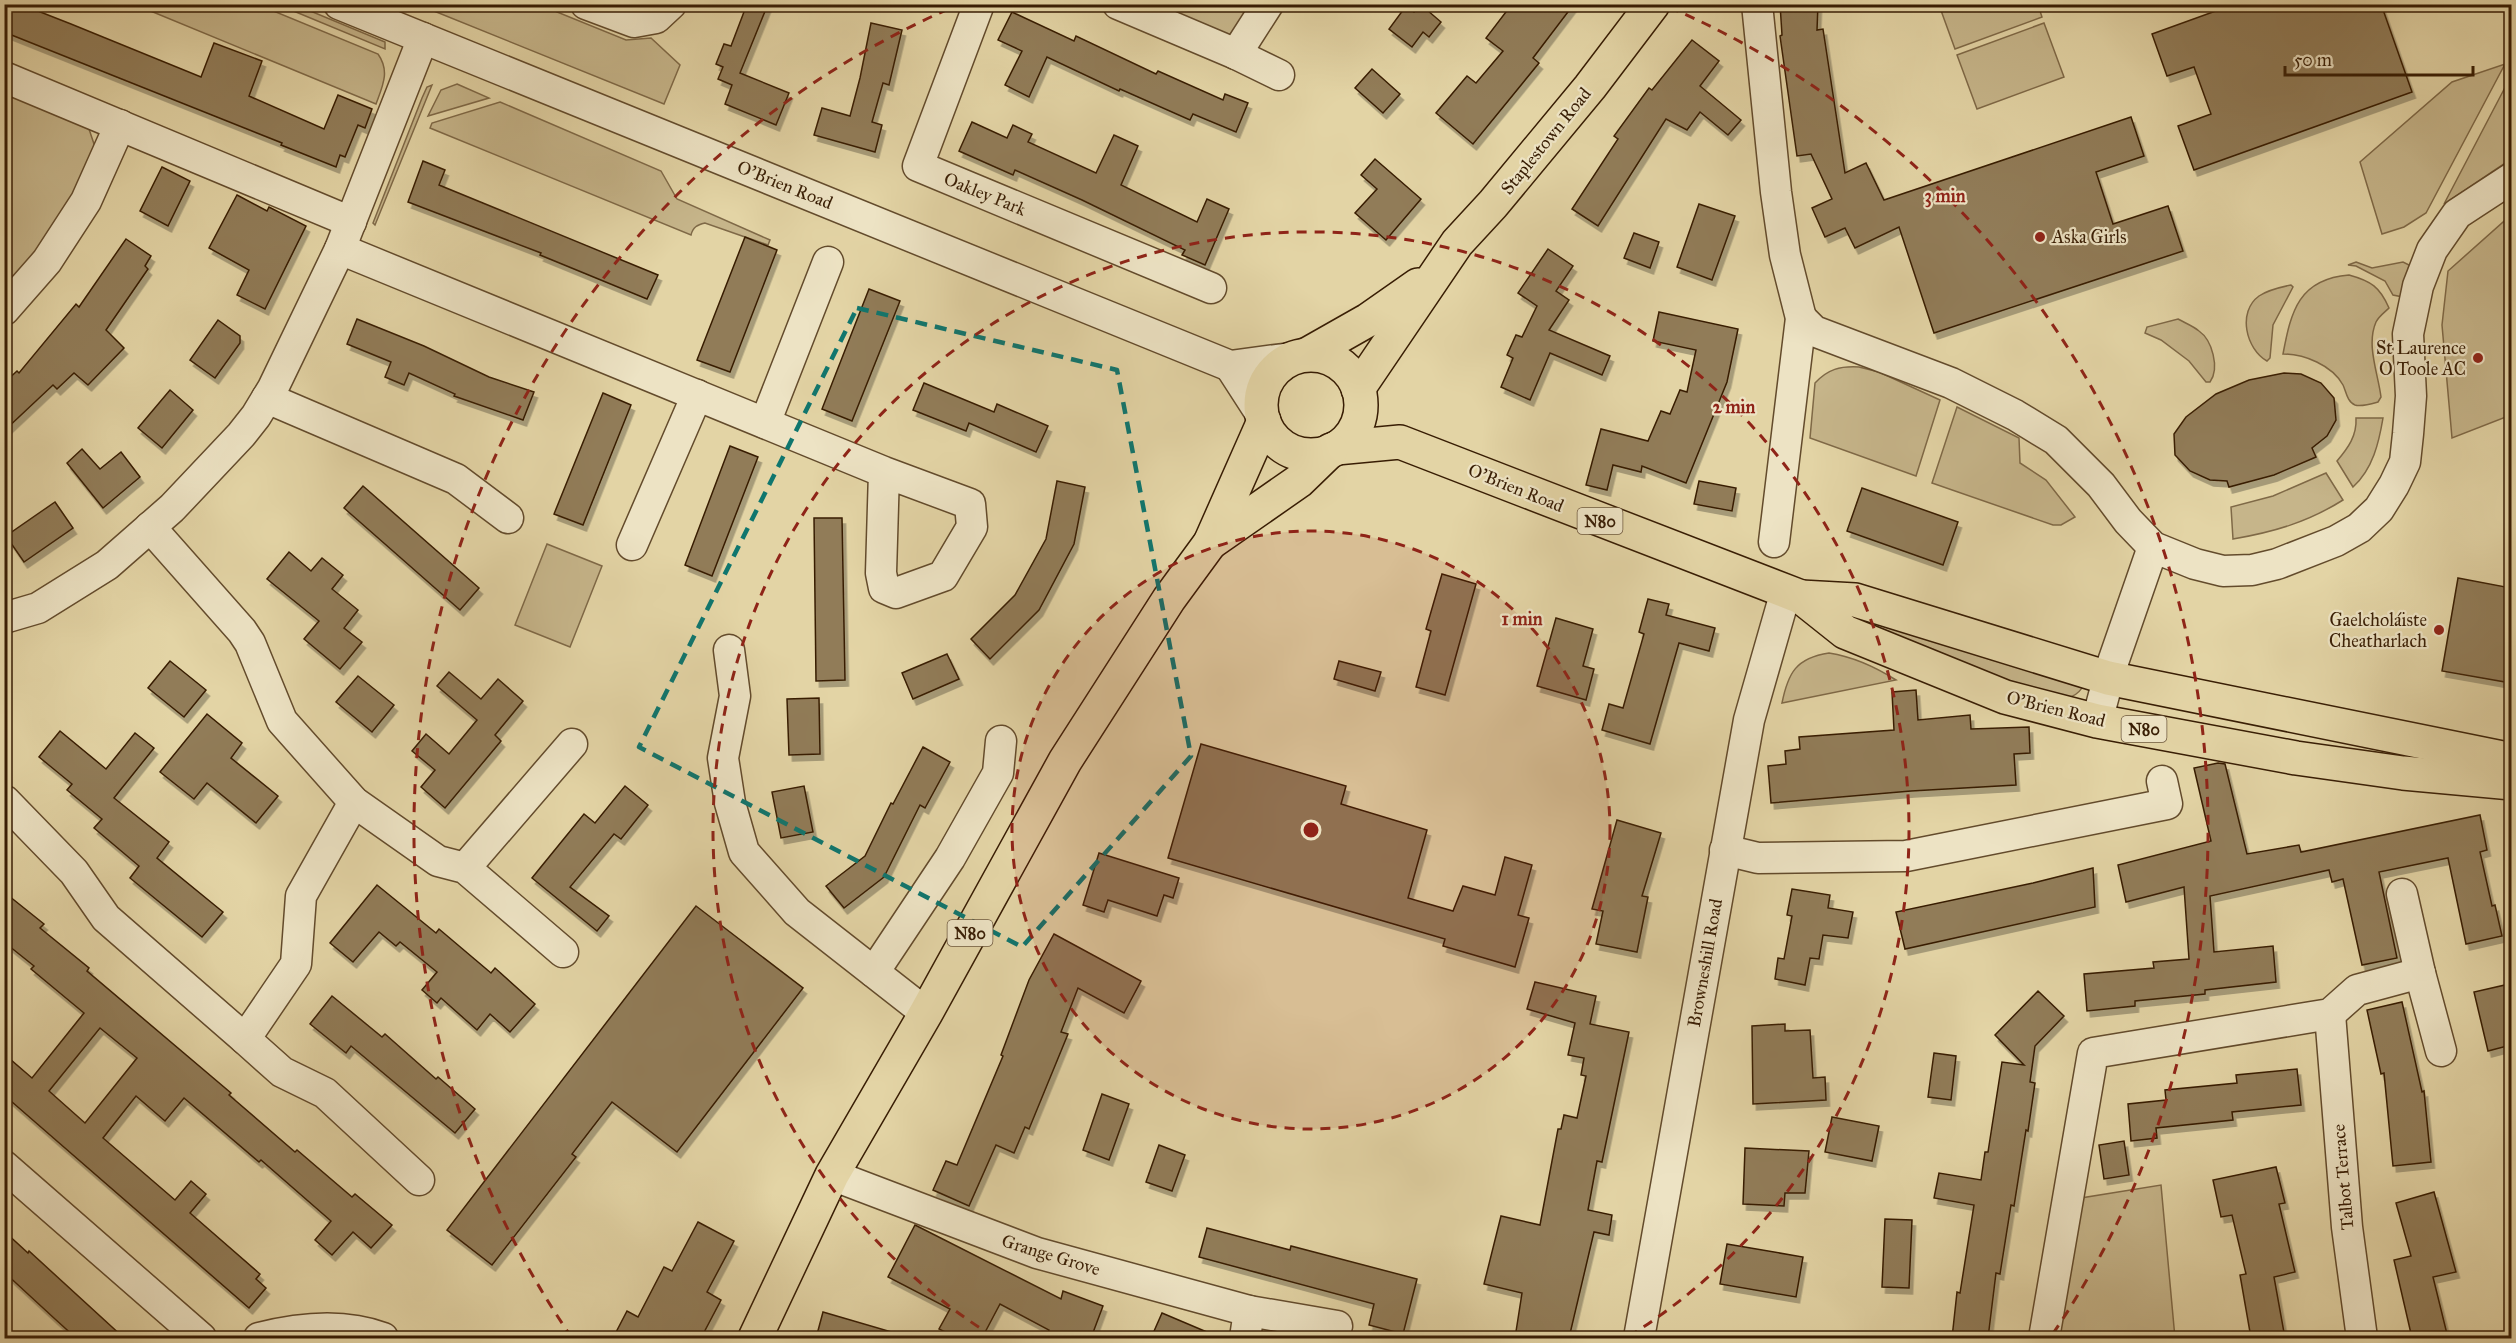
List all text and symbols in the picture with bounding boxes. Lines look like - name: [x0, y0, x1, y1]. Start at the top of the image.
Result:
- scale bar: [2285, 39, 2472, 77]
- text: 50 m: [2294, 49, 2332, 71]
- street label: Staplestown Road: [1496, 83, 1596, 199]
- street label: O'Brien Road: [734, 156, 836, 214]
- street label: Oakley Park: [941, 168, 1030, 221]
- text: 3 min: [1925, 185, 1966, 208]
- place label: Aska Girls: [2051, 226, 2127, 248]
- marker: Aska Girls: [2033, 230, 2047, 244]
- place label: St Laurence O Toole AC: [2376, 337, 2466, 380]
- marker: St Laurence O Toole AC: [2471, 351, 2485, 365]
- text: 2 min: [1713, 396, 1756, 418]
- street label: O'Brien Road: [1465, 459, 1567, 517]
- road number: N80: [1578, 508, 1622, 534]
- text: 1 min: [1502, 608, 1543, 630]
- place label: Gaelcholáiste Cheatharlach: [2329, 609, 2427, 652]
- marker: Gaelcholáiste Cheatharlach: [2432, 623, 2446, 637]
- street label: O'Brien Road: [2004, 686, 2108, 732]
- road number: N80: [2122, 716, 2166, 742]
- centre of rings: [1301, 820, 1321, 840]
- street label: Browneshill Road: [1683, 897, 1727, 1029]
- road number: N80: [948, 920, 992, 946]
- street label: Talbot Terrace: [2327, 1123, 2359, 1231]
- street label: Grange Grove: [999, 1230, 1103, 1281]

